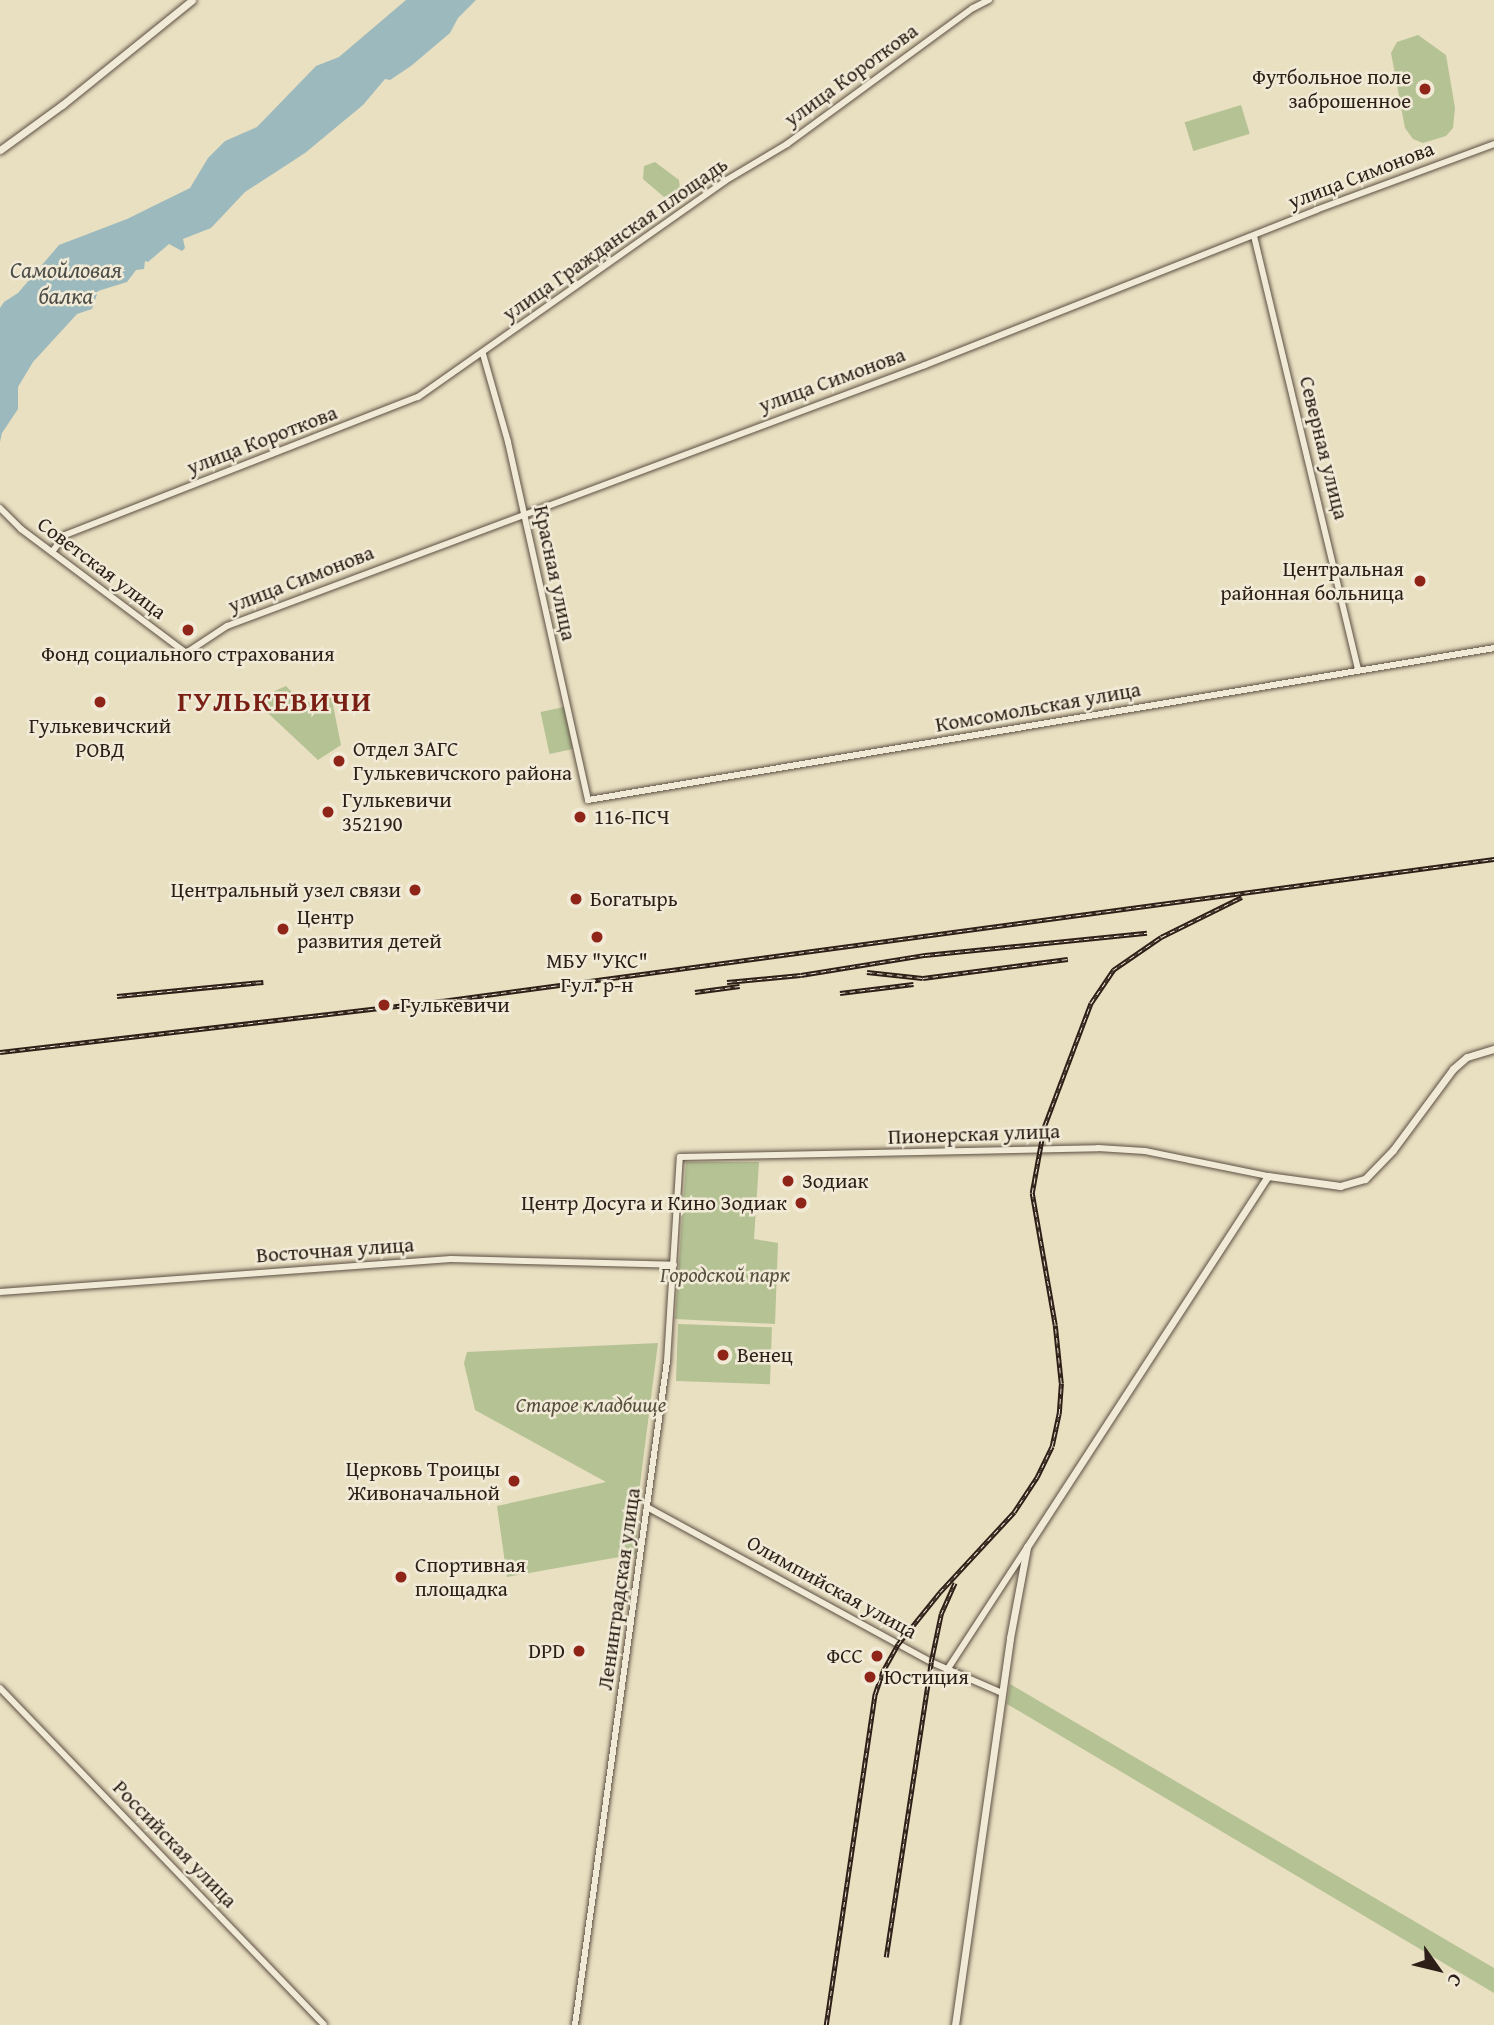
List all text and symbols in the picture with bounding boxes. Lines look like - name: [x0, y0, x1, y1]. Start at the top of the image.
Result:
- street label: улица Короткова: [779, 18, 923, 132]
- place label: Футбольное поле заброшенное: [1252, 64, 1411, 114]
- marker: Футбольное поле заброшенное: [1417, 81, 1433, 97]
- street label: улица Симонова: [1285, 136, 1437, 214]
- street label: улица Гражданская площадь: [498, 152, 732, 326]
- water label: Самойловая балка: [10, 256, 122, 310]
- street label: улица Симонова: [755, 342, 909, 418]
- street label: Северная улица: [1294, 374, 1354, 522]
- street label: улица Короткова: [183, 400, 341, 480]
- street label: Красная улица: [528, 503, 582, 643]
- street label: Советская улица: [33, 511, 171, 625]
- street label: улица Симонова: [225, 540, 377, 618]
- place label: Центральная районная больница: [1220, 556, 1404, 606]
- marker: Центральная районная больница: [1410, 571, 1430, 591]
- marker: Фонд социального страхования: [180, 622, 196, 638]
- place label: Фонд социального страхования: [41, 641, 335, 667]
- street label: Комсомольская улица: [933, 677, 1143, 737]
- district label: ГУЛЬКЕВИЧИ: [178, 684, 372, 718]
- marker: Гулькевичский РОВД: [92, 694, 108, 710]
- place label: Гулькевичский РОВД: [29, 713, 171, 763]
- place label: Отдел ЗАГС Гулькевичского района: [353, 736, 572, 786]
- marker: Отдел ЗАГС Гулькевичского района: [331, 753, 347, 769]
- place label: Гулькевичи 352190: [342, 787, 452, 837]
- marker: Гулькевичи 352190: [320, 804, 336, 820]
- place label: 116-ПСЧ: [594, 804, 669, 830]
- marker: 116-ПСЧ: [572, 809, 588, 825]
- place label: Центральный узел связи: [171, 877, 401, 903]
- marker: Центральный узел связи: [407, 882, 423, 898]
- place label: Богатырь: [590, 886, 678, 912]
- marker: Богатырь: [568, 891, 584, 907]
- place label: Центр развития детей: [297, 904, 442, 954]
- marker: Центр развития детей: [275, 921, 291, 937]
- marker: МБУ "УКС" Гул. р-н: [589, 929, 605, 945]
- place label: МБУ "УКС" Гул. р-н: [546, 948, 648, 998]
- place label: Гулькевичи: [400, 992, 510, 1018]
- marker: Гулькевичи: [374, 995, 394, 1015]
- street label: Пионерская улица: [887, 1118, 1061, 1150]
- place label: Зодиак: [802, 1168, 868, 1194]
- marker: Зодиак: [780, 1173, 796, 1189]
- place label: Центр Досуга и Кино Зодиак: [521, 1190, 787, 1216]
- marker: Центр Досуга и Кино Зодиак: [793, 1195, 809, 1211]
- street label: Восточная улица: [255, 1232, 415, 1268]
- park label: Городской парк: [660, 1262, 790, 1288]
- place label: Венец: [737, 1342, 793, 1368]
- marker: Венец: [715, 1347, 731, 1363]
- park label: Старое кладбище: [516, 1392, 666, 1418]
- place label: Церковь Троицы Живоначальной: [346, 1456, 500, 1506]
- marker: Церковь Троицы Живоначальной: [506, 1473, 522, 1489]
- street label: Ленинградская улица: [592, 1486, 646, 1692]
- street label: Олимпийская улица: [742, 1530, 922, 1644]
- place label: Спортивная площадка: [415, 1552, 526, 1602]
- marker: Спортивная площадка: [393, 1569, 409, 1585]
- place label: DPD: [528, 1638, 565, 1664]
- marker: DPD: [571, 1643, 587, 1659]
- place label: ФСС: [827, 1643, 863, 1669]
- marker: ФСС: [869, 1648, 885, 1664]
- place label: Юстиция: [884, 1664, 969, 1690]
- marker: Юстиция: [862, 1669, 878, 1685]
- street label: Российская улица: [108, 1775, 242, 1913]
- north arrow: [1403, 1934, 1473, 2004]
- text: С: [1441, 1968, 1470, 1993]

